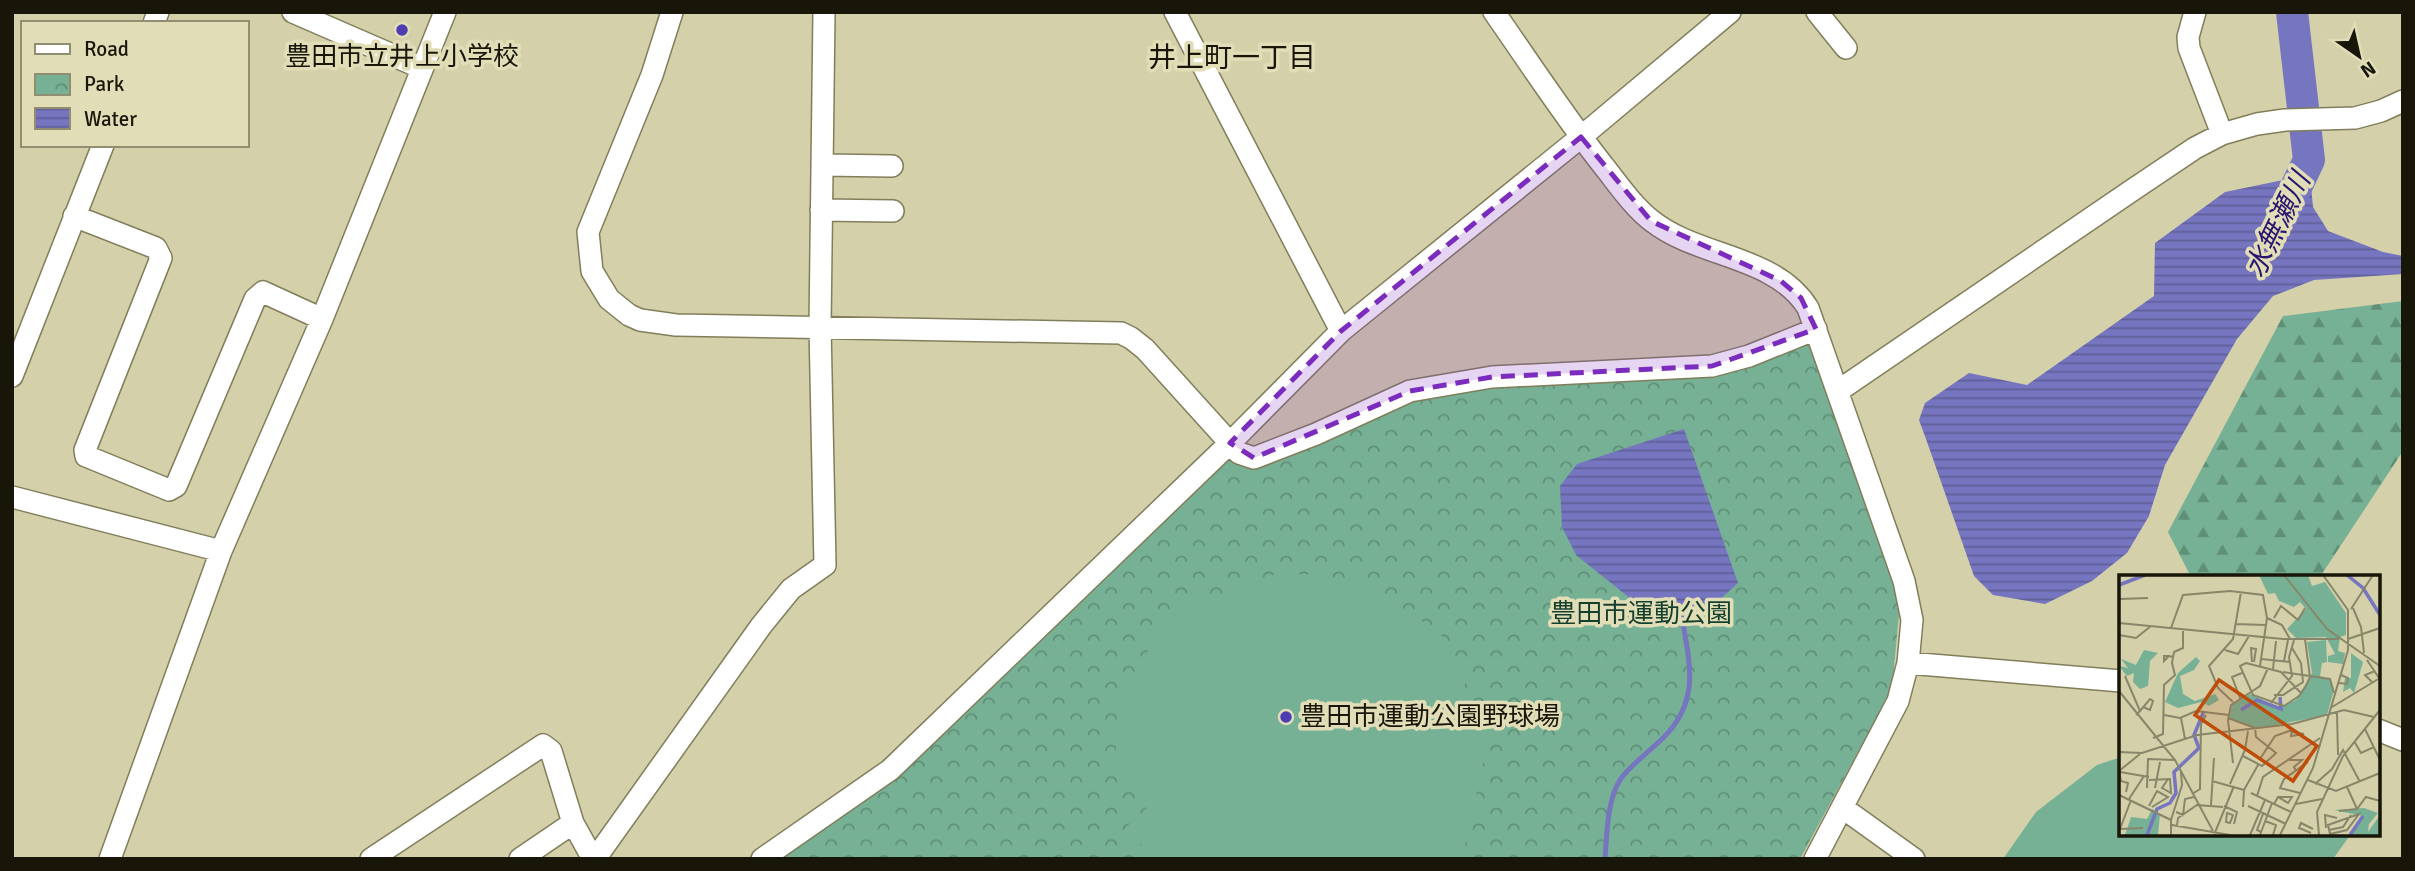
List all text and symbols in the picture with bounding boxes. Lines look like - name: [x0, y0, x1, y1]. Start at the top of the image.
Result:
- legend: [21, 21, 248, 147]
- north arrow: [2324, 21, 2394, 91]
- marker: 豊田市立井上小学校: [394, 22, 410, 38]
- text: Road: [84, 36, 129, 62]
- place label: 豊田市立井上小学校: [285, 41, 519, 73]
- district label: 井上町一丁目: [1148, 41, 1316, 75]
- text: N: [2356, 56, 2380, 83]
- text: Park: [84, 71, 125, 97]
- text: Water: [84, 106, 137, 132]
- water label: 水無瀬川: [2238, 165, 2319, 283]
- inset map: [2119, 575, 2380, 836]
- park label: 豊田市運動公園: [1550, 598, 1732, 630]
- place label: 豊田市運動公園野球場: [1300, 701, 1560, 733]
- marker: 豊田市運動公園野球場: [1278, 709, 1294, 725]

